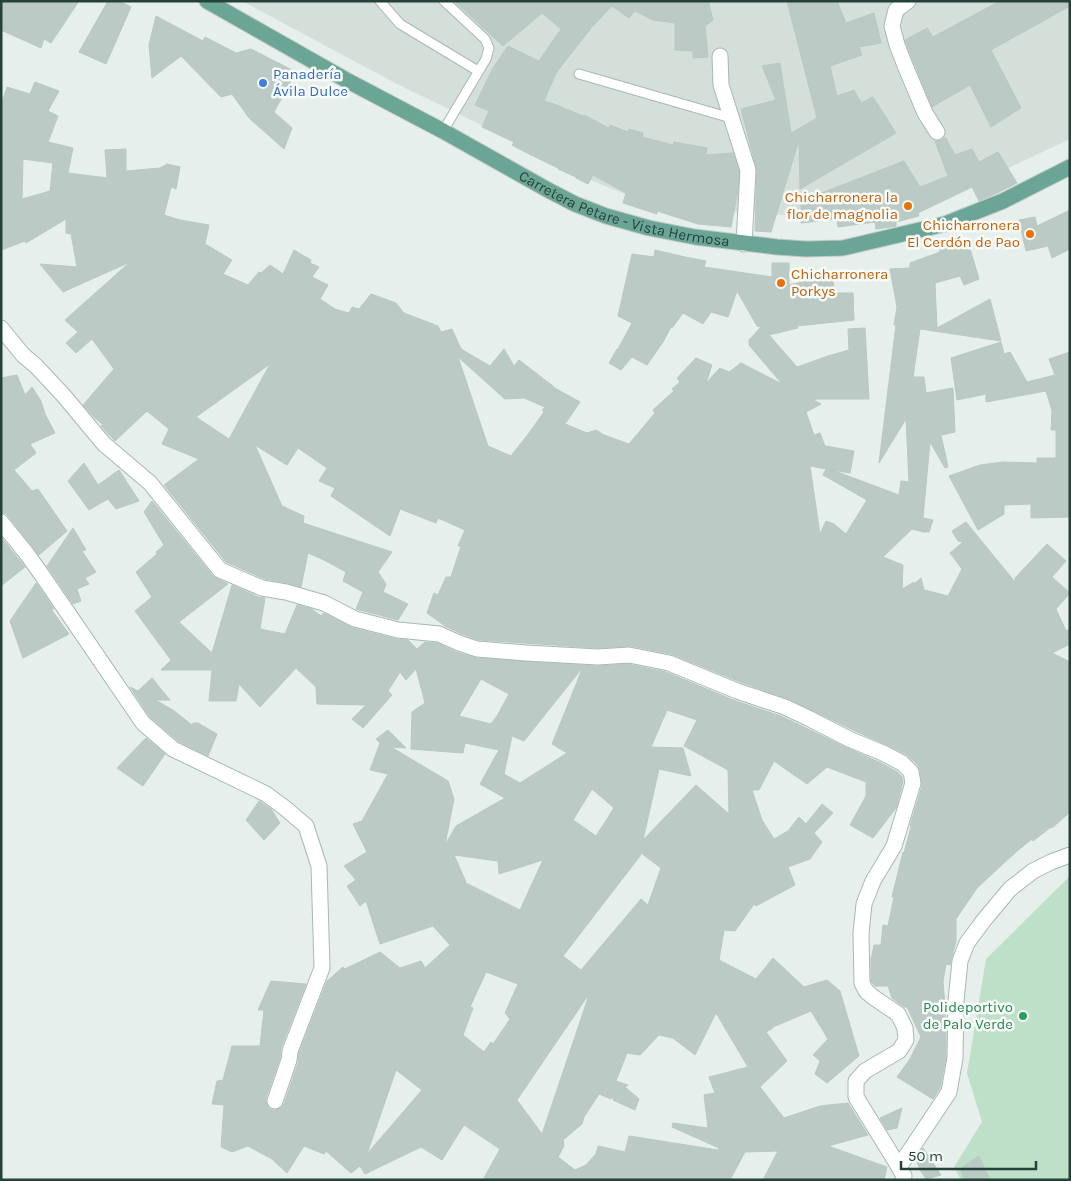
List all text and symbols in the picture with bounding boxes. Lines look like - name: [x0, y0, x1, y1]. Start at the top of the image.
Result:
- place label: Panadería Ávila Dulce: [273, 65, 348, 100]
- marker: Panadería Ávila Dulce: [257, 77, 269, 89]
- street label: Carretera Petare - Vista Hermosa: [516, 167, 731, 250]
- place label: Chicharronera la flor de magnolia: [785, 188, 898, 223]
- marker: Chicharronera la flor de magnolia: [902, 200, 914, 212]
- place label: Chicharronera El Cerdón de Pao: [907, 216, 1020, 251]
- marker: Chicharronera El Cerdón de Pao: [1024, 228, 1036, 240]
- place label: Chicharronera Porkys: [791, 265, 888, 300]
- marker: Chicharronera Porkys: [775, 277, 787, 289]
- place label: Polideportivo de Palo Verde: [923, 998, 1013, 1033]
- marker: Polideportivo de Palo Verde: [1017, 1010, 1029, 1022]
- scale bar: [901, 1138, 1036, 1170]
- text: 50 m: [908, 1147, 943, 1165]

